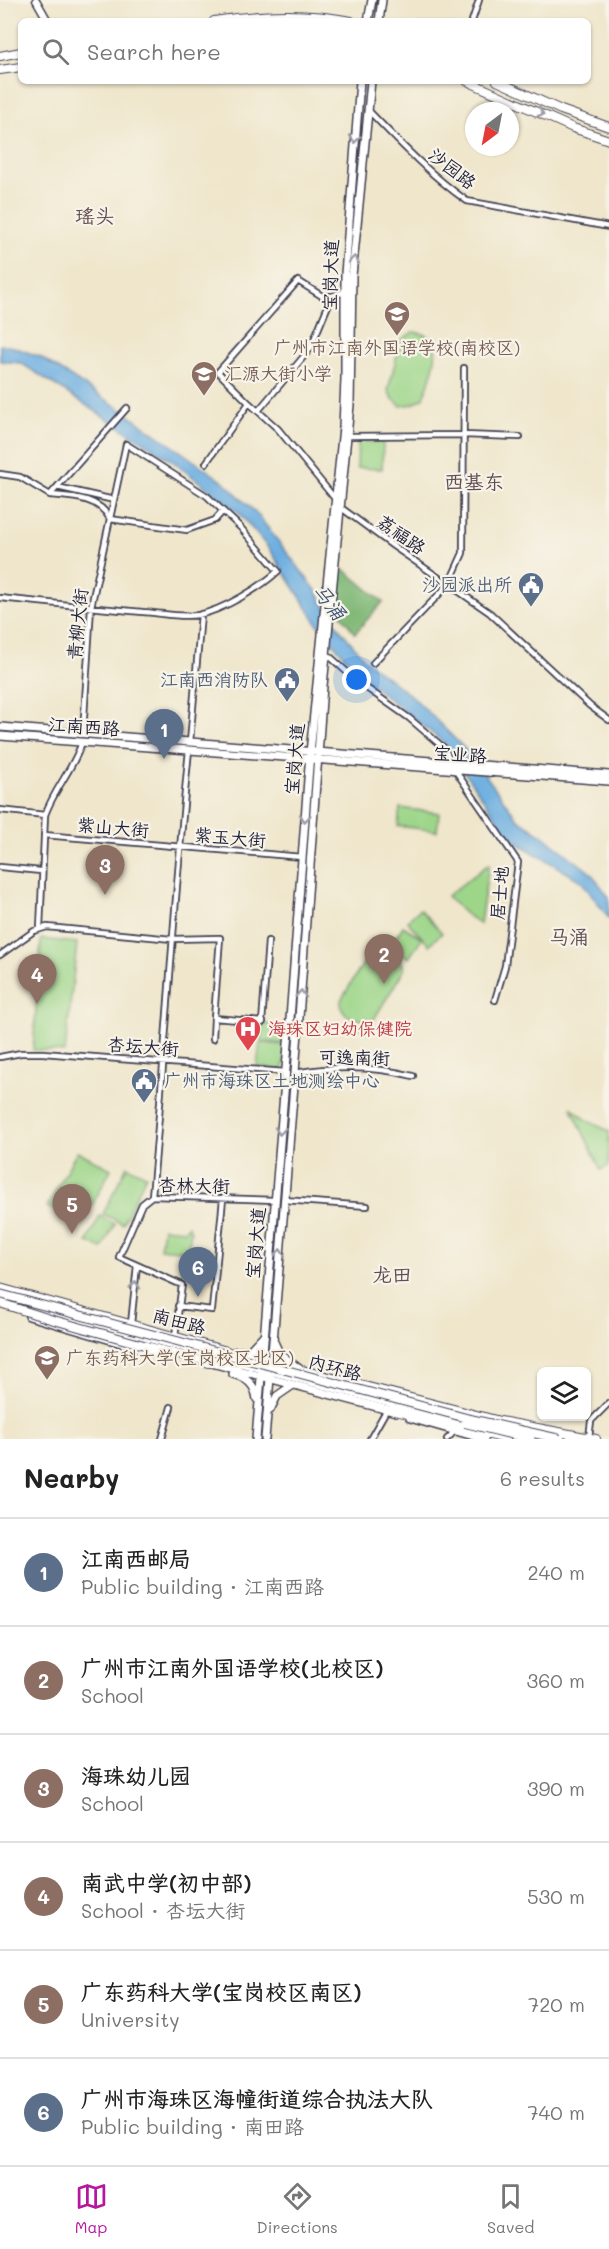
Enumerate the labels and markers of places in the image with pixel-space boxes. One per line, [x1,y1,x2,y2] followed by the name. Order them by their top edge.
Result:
[382,299,412,337] school or university icon: 广州市江南外国语学校(南校区)
[274,335,520,359] place label: 广州市江南外国语学校(南校区)
[189,359,219,397] school or university icon: 汇源大街小学
[224,361,332,385] place label: 汇源大街小学
[516,570,546,608] public building icon: 沙园派出所
[422,572,512,596] place label: 沙园派出所
[272,665,302,703] public building icon: 江南西消防队
[160,667,268,691] place label: 江南西消防队
[144,710,184,759] pin: 1
[86,846,124,895] pin: 3
[364,934,404,984] pin: 2
[18,954,57,1004] pin: 4
[233,1014,263,1052] hospital icon: 海珠区妇幼保健院
[268,1016,412,1040] place label: 海珠区妇幼保健院
[129,1066,159,1104] public building icon: 广州市海珠区土地测绘中心
[164,1068,380,1092] place label: 广州市海珠区土地测绘中心
[52,1184,92,1234] pin: 5
[178,1248,218,1297] pin: 6
[32,1343,62,1381] school or university icon: 广东药科大学(宝岗校区北区)
[66,1345,294,1369] place label: 广东药科大学(宝岗校区北区)

